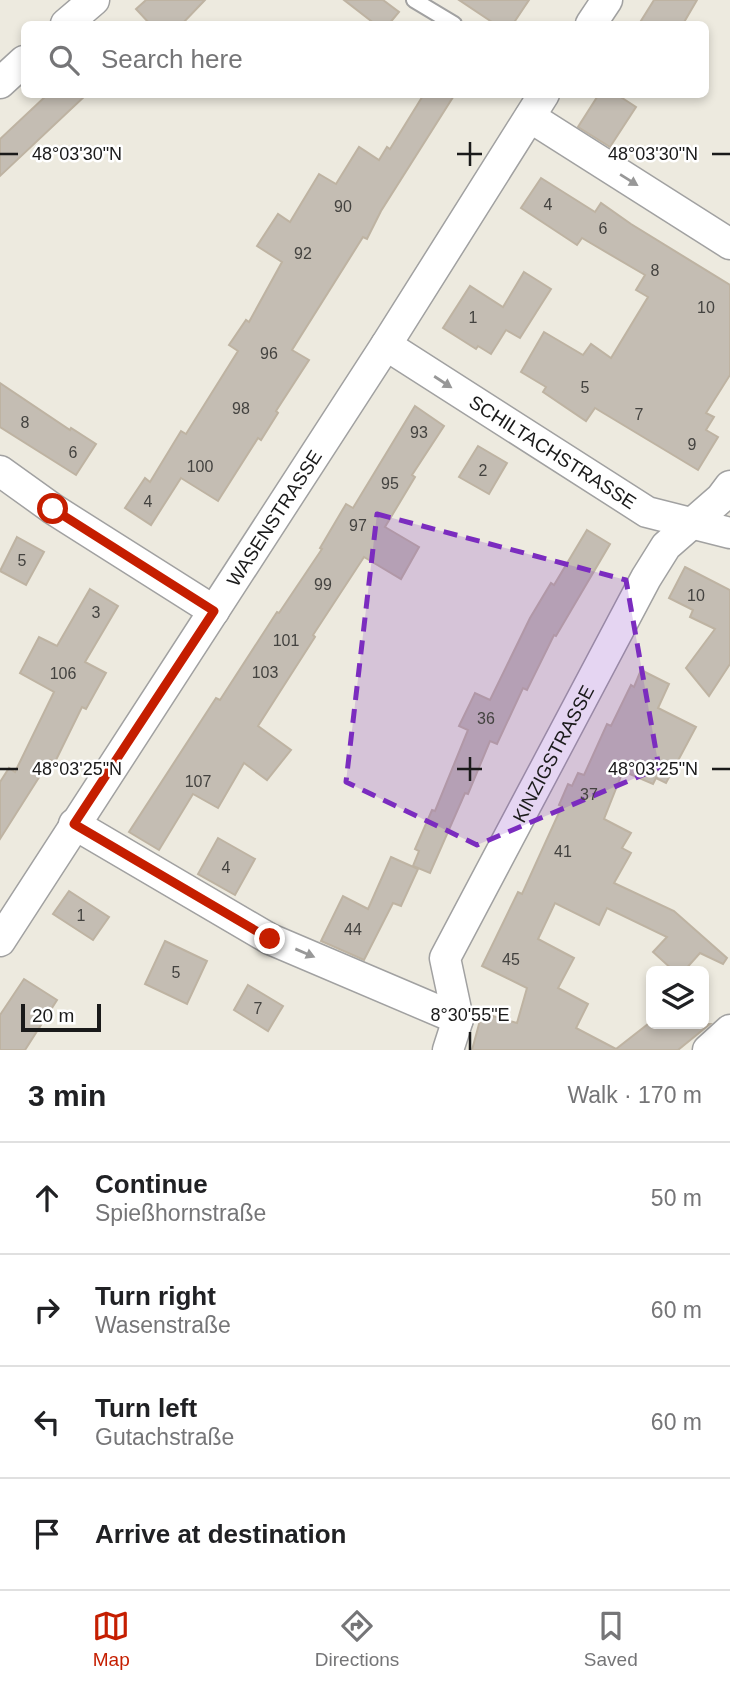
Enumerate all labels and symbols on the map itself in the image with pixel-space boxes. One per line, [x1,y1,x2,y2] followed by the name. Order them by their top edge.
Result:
[32,144,122,164] text: 48°03'30"N
[608,144,698,164] text: 48°03'30"N
[619,173,639,186] one-way arrow
[544,196,553,213] house number: 4
[334,198,352,215] house number: 90
[599,220,608,237] house number: 6
[294,245,312,262] house number: 92
[651,262,660,279] house number: 8
[697,299,715,316] house number: 10
[469,309,478,326] house number: 1
[260,345,278,362] house number: 96
[434,375,453,388] one-way arrow
[581,379,590,396] house number: 5
[466,391,640,513] street label: SCHILTACHSTRASSE
[232,400,250,417] house number: 98
[635,406,644,423] house number: 7
[21,414,30,431] house number: 8
[410,424,428,441] house number: 93
[688,436,697,453] house number: 9
[69,444,78,461] house number: 6
[222,446,326,590] street label: WASENSTRASSE
[187,458,213,475] house number: 100
[479,462,488,479] house number: 2
[381,475,399,492] house number: 95
[37,493,68,524] route start
[144,493,153,510] house number: 4
[349,517,367,534] house number: 97
[18,552,27,569] house number: 5
[314,576,332,593] house number: 99
[687,587,705,604] house number: 10
[92,604,101,621] house number: 3
[273,632,299,649] house number: 101
[252,664,278,681] house number: 103
[50,665,76,682] house number: 106
[508,682,598,826] street label: KINZIGSTRASSE
[477,710,495,727] house number: 36
[32,759,122,779] text: 48°03'25"N
[608,759,698,779] text: 48°03'25"N
[185,773,211,790] house number: 107
[580,786,598,803] house number: 37
[554,843,572,860] house number: 41
[222,859,231,876] house number: 4
[77,907,86,924] house number: 1
[344,921,362,938] house number: 44
[254,923,285,954] route end
[294,948,315,959] one-way arrow
[502,951,520,968] house number: 45
[172,964,181,981] house number: 5
[254,1000,263,1017] house number: 7
[21,1001,102,1033] scale bar
[430,1005,510,1025] text: 8°30'55"E

